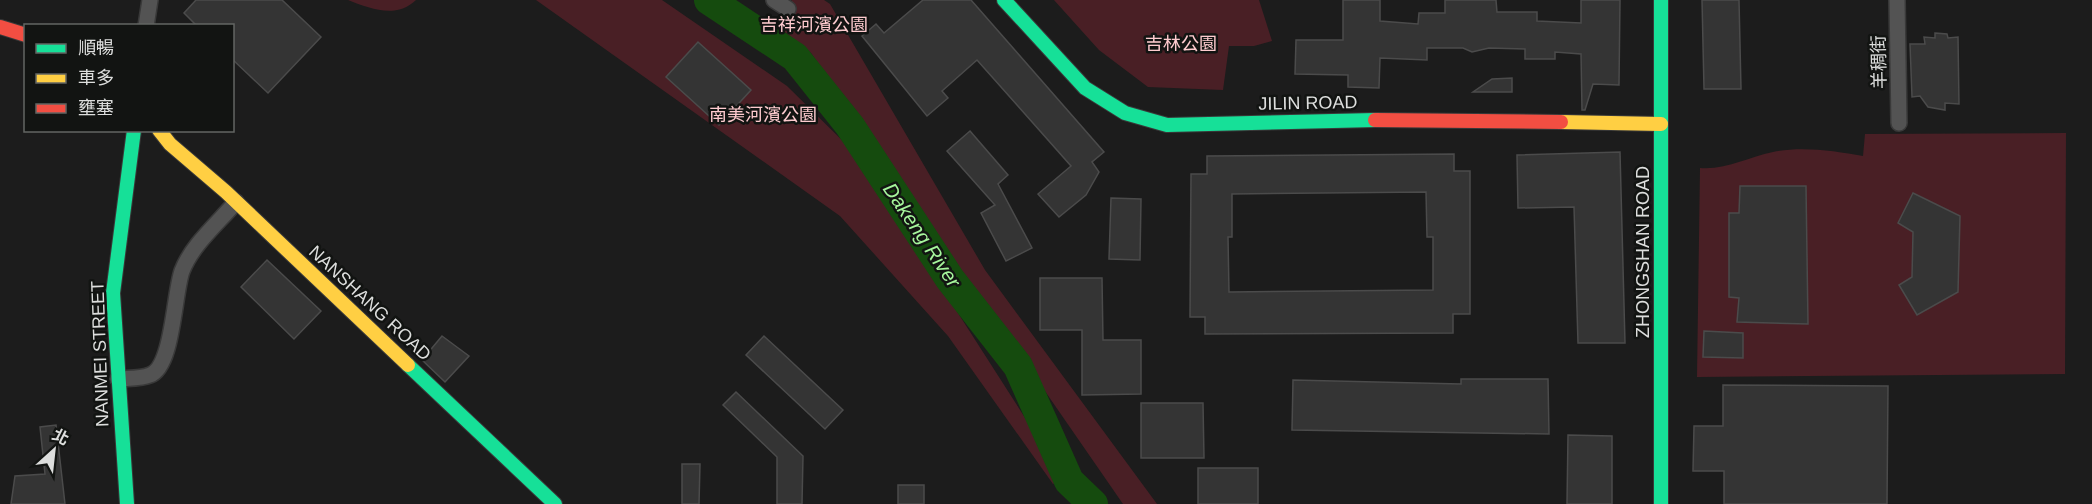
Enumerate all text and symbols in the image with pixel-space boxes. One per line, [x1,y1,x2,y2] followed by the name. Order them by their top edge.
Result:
[760,15,868,35] park label: 吉祥河濱公園
[24,24,234,132] legend
[1145,34,1217,54] park label: 吉林公園
[1869,35,1889,89] street label: 羊稠街
[78,38,114,58] text: 順暢
[78,68,114,88] text: 車多
[1258,92,1358,114] street label: JILIN ROAD
[78,98,114,118] text: 壅塞
[709,105,817,125] park label: 南美河濱公園
[1633,166,1653,338] street label: ZHONGSHAN ROAD
[879,179,966,292] water label: Dakeng River
[305,241,435,365] street label: NANSHANG ROAD
[87,281,113,427] street label: NANMEI STREET
[24,420,84,480] north arrow
[50,426,72,448] text: 北

